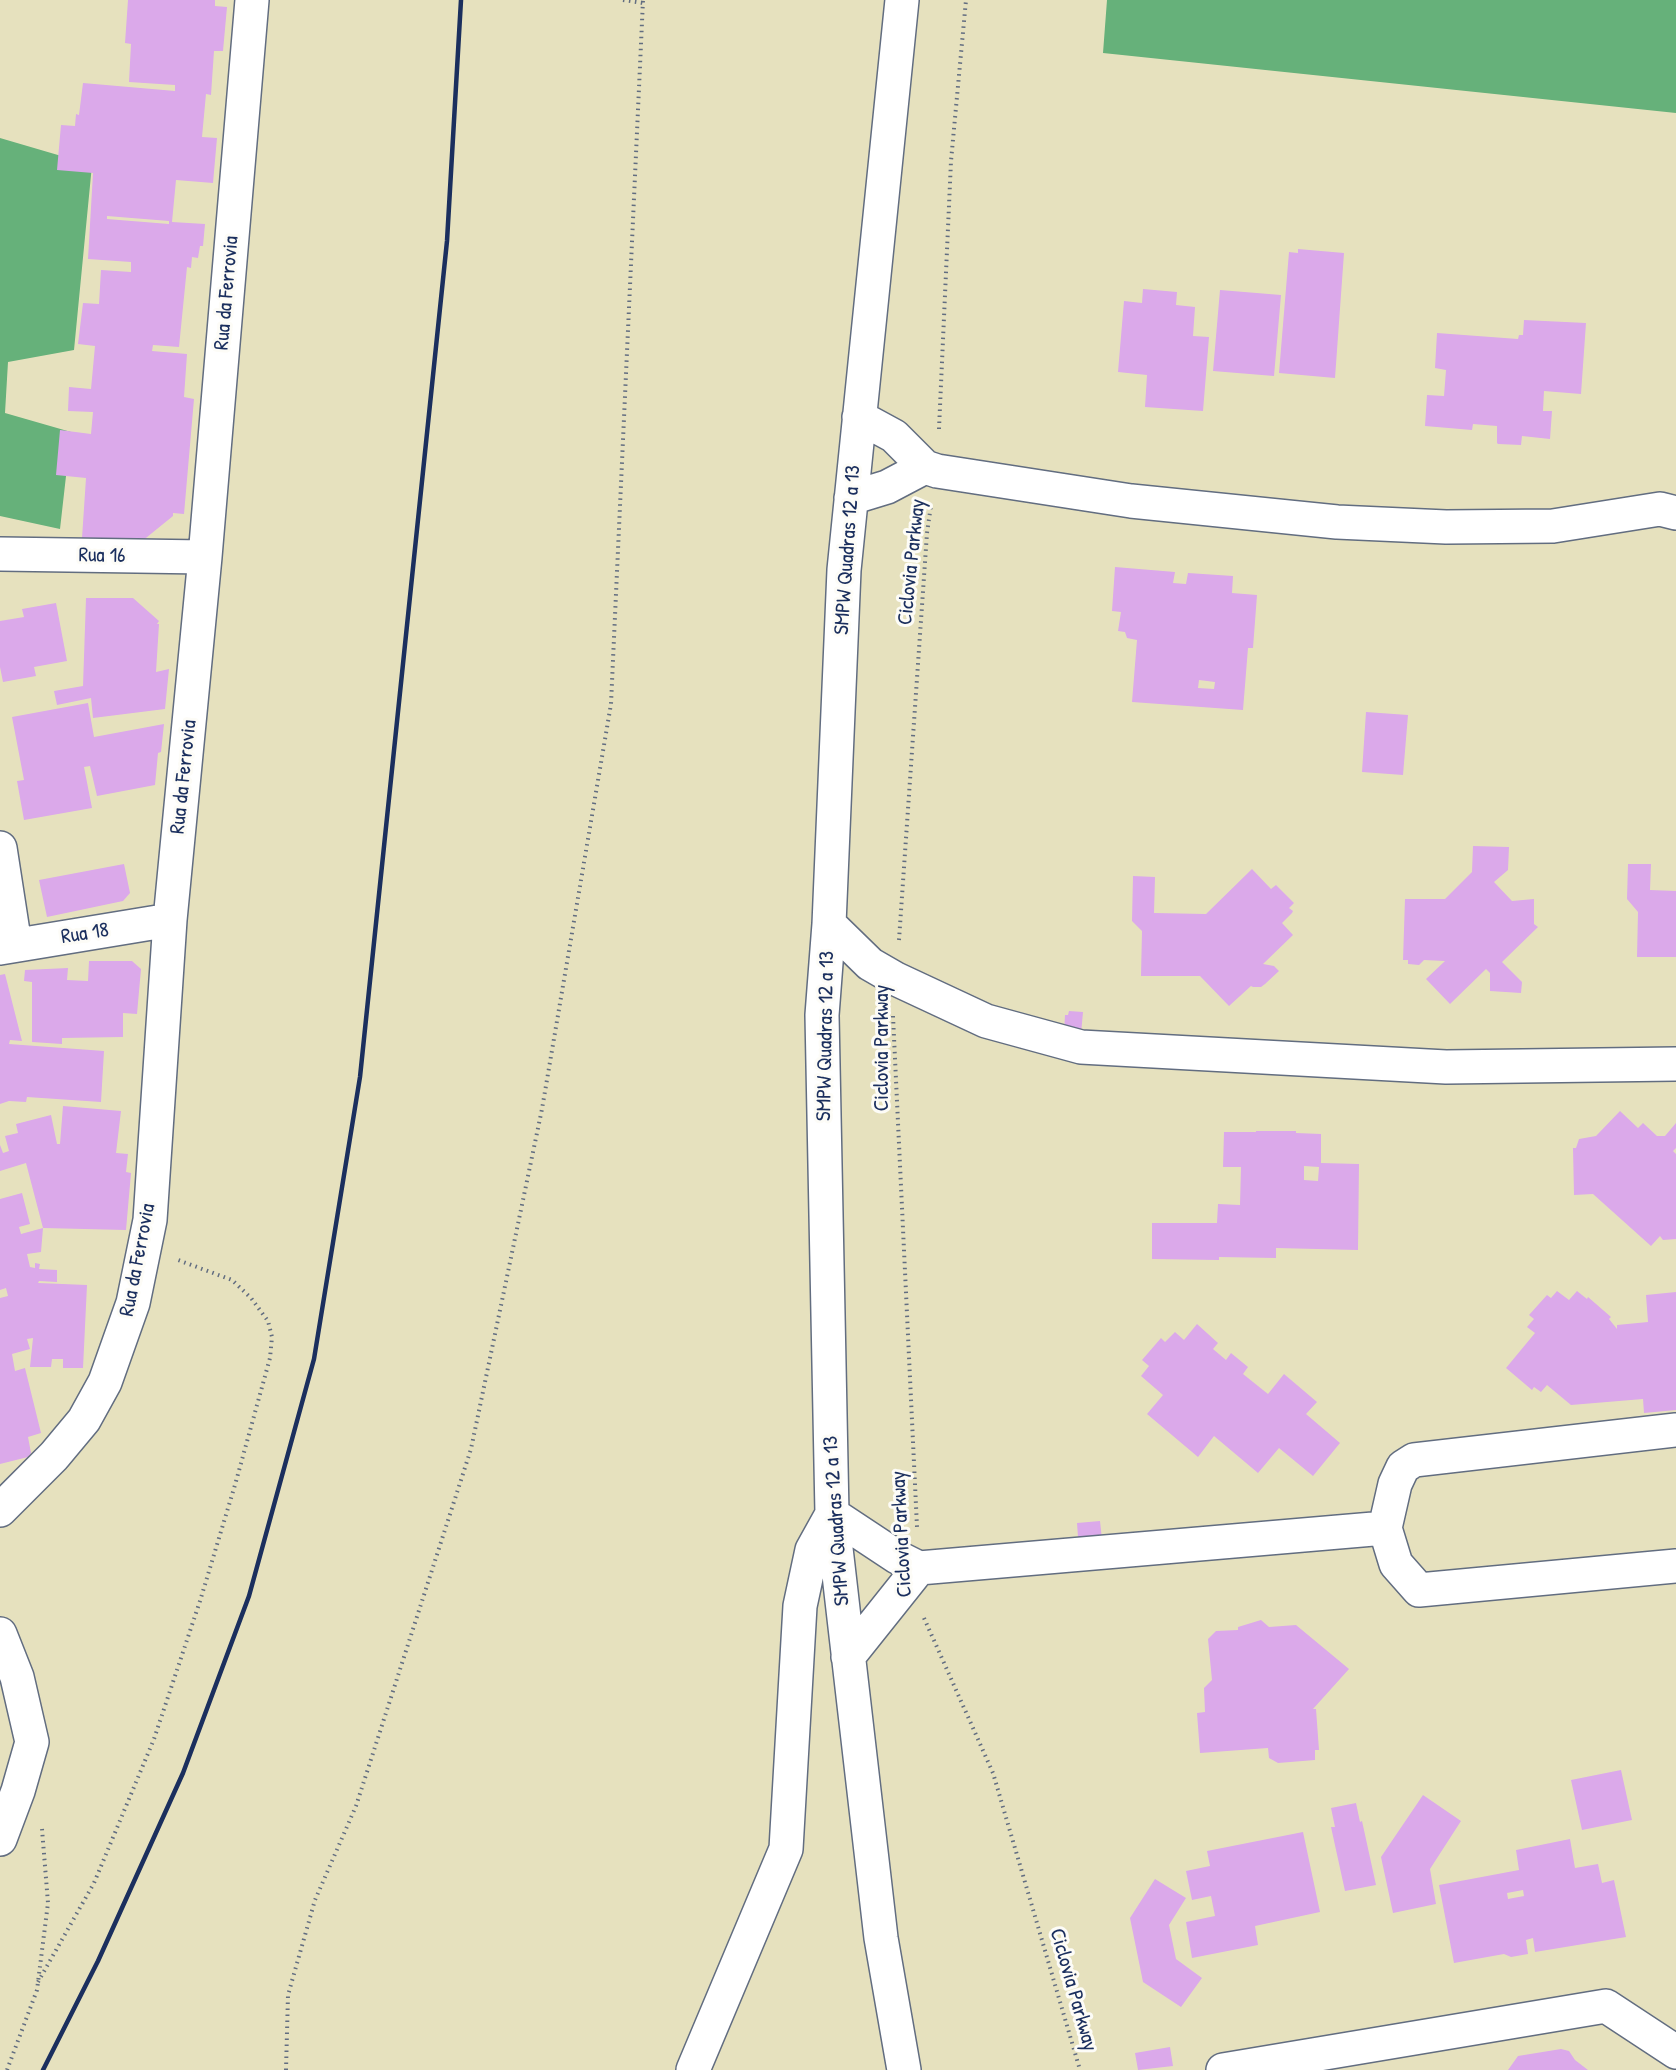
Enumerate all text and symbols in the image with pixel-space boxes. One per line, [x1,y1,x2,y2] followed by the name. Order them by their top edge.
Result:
[209,235,245,351] street label: Rua da Ferrovia
[829,464,867,636] street label: SMPW Quadras 12 a 13
[893,498,931,626] street label: Ciclovia Parkway
[78,543,126,569] street label: Rua 16
[165,719,203,835] street label: Rua da Ferrovia
[59,918,111,950] street label: Rua 18
[812,951,840,1121] street label: SMPW Quadras 12 a 13
[869,985,895,1111] street label: Ciclovia Parkway
[115,1201,161,1319] street label: Rua da Ferrovia
[818,1435,856,1607] street label: SMPW Quadras 12 a 13
[886,1470,918,1598] street label: Ciclovia Parkway
[1043,1926,1103,2054] street label: Ciclovia Parkway

